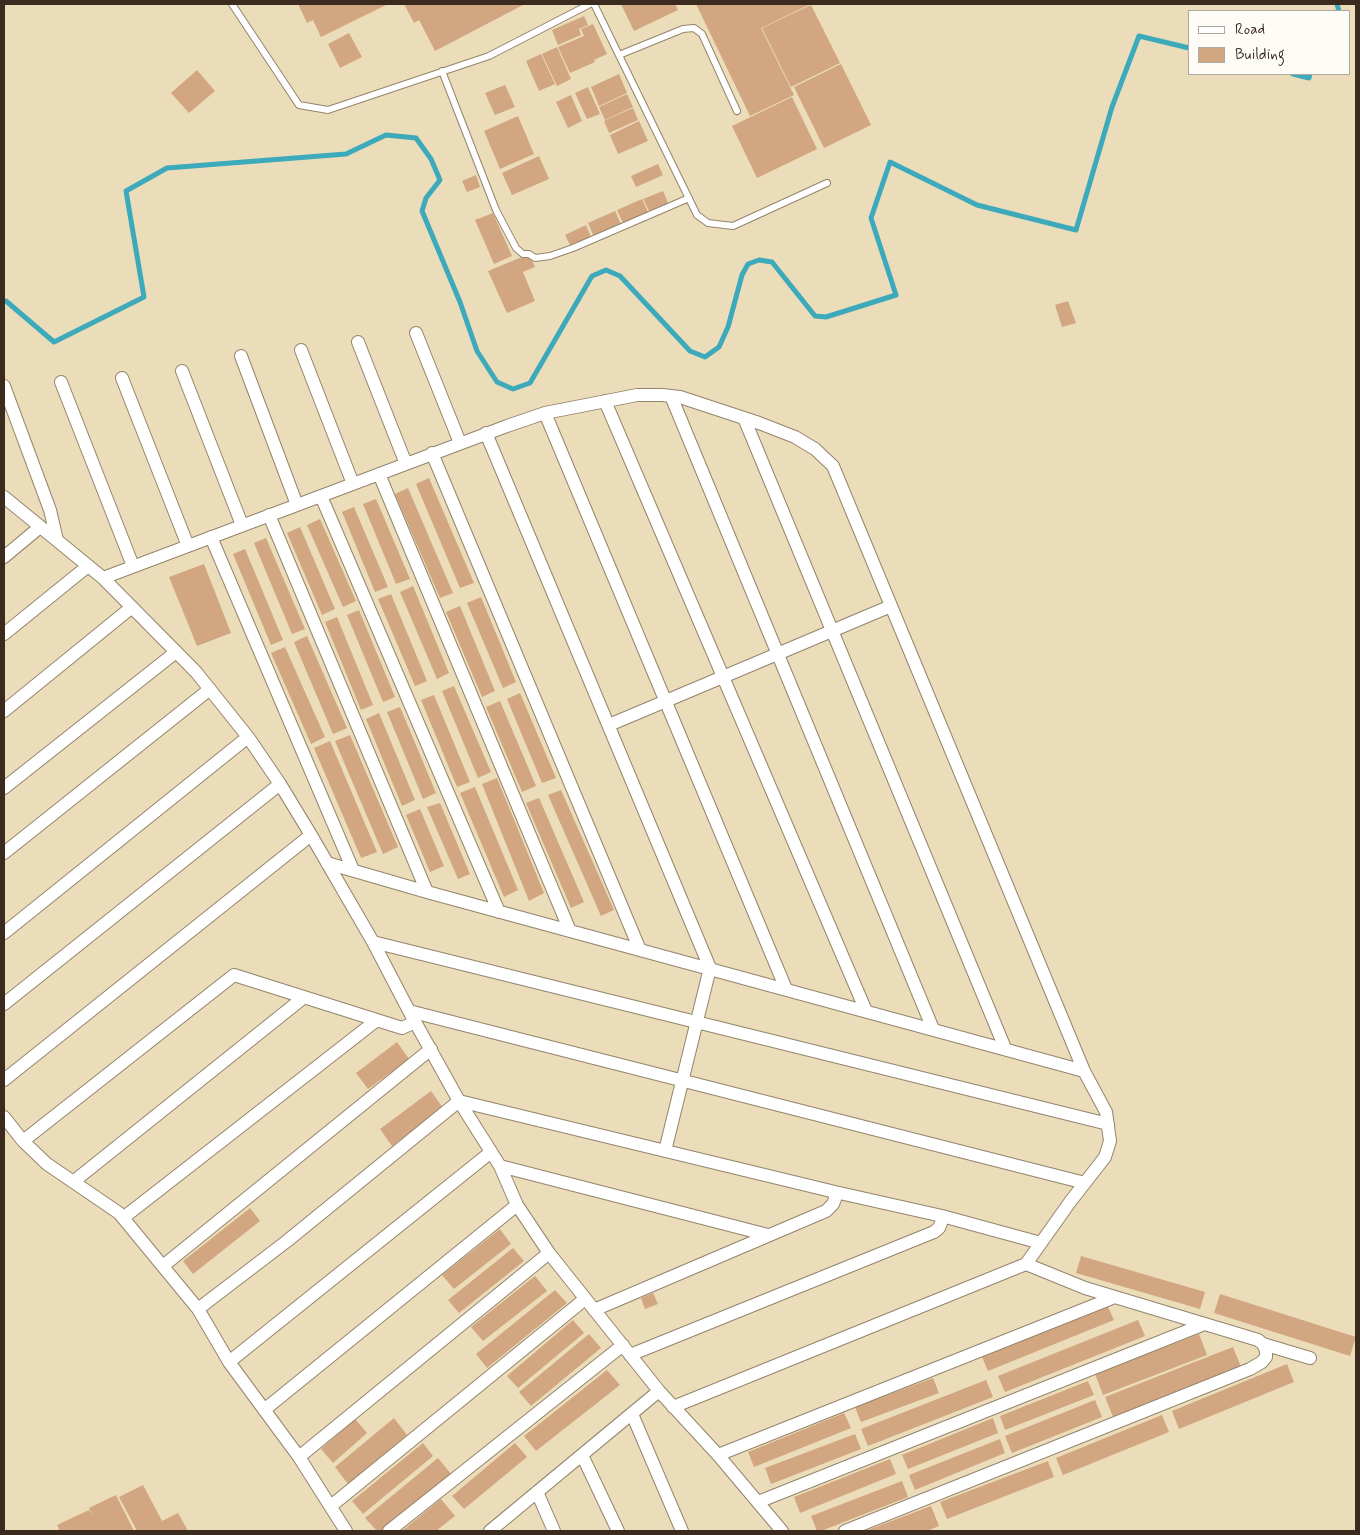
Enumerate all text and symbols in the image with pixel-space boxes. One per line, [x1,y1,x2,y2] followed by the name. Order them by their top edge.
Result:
[1188,10,1350,75] legend
[1235,20,1265,40] text: Road
[1235,45,1285,65] text: Building

